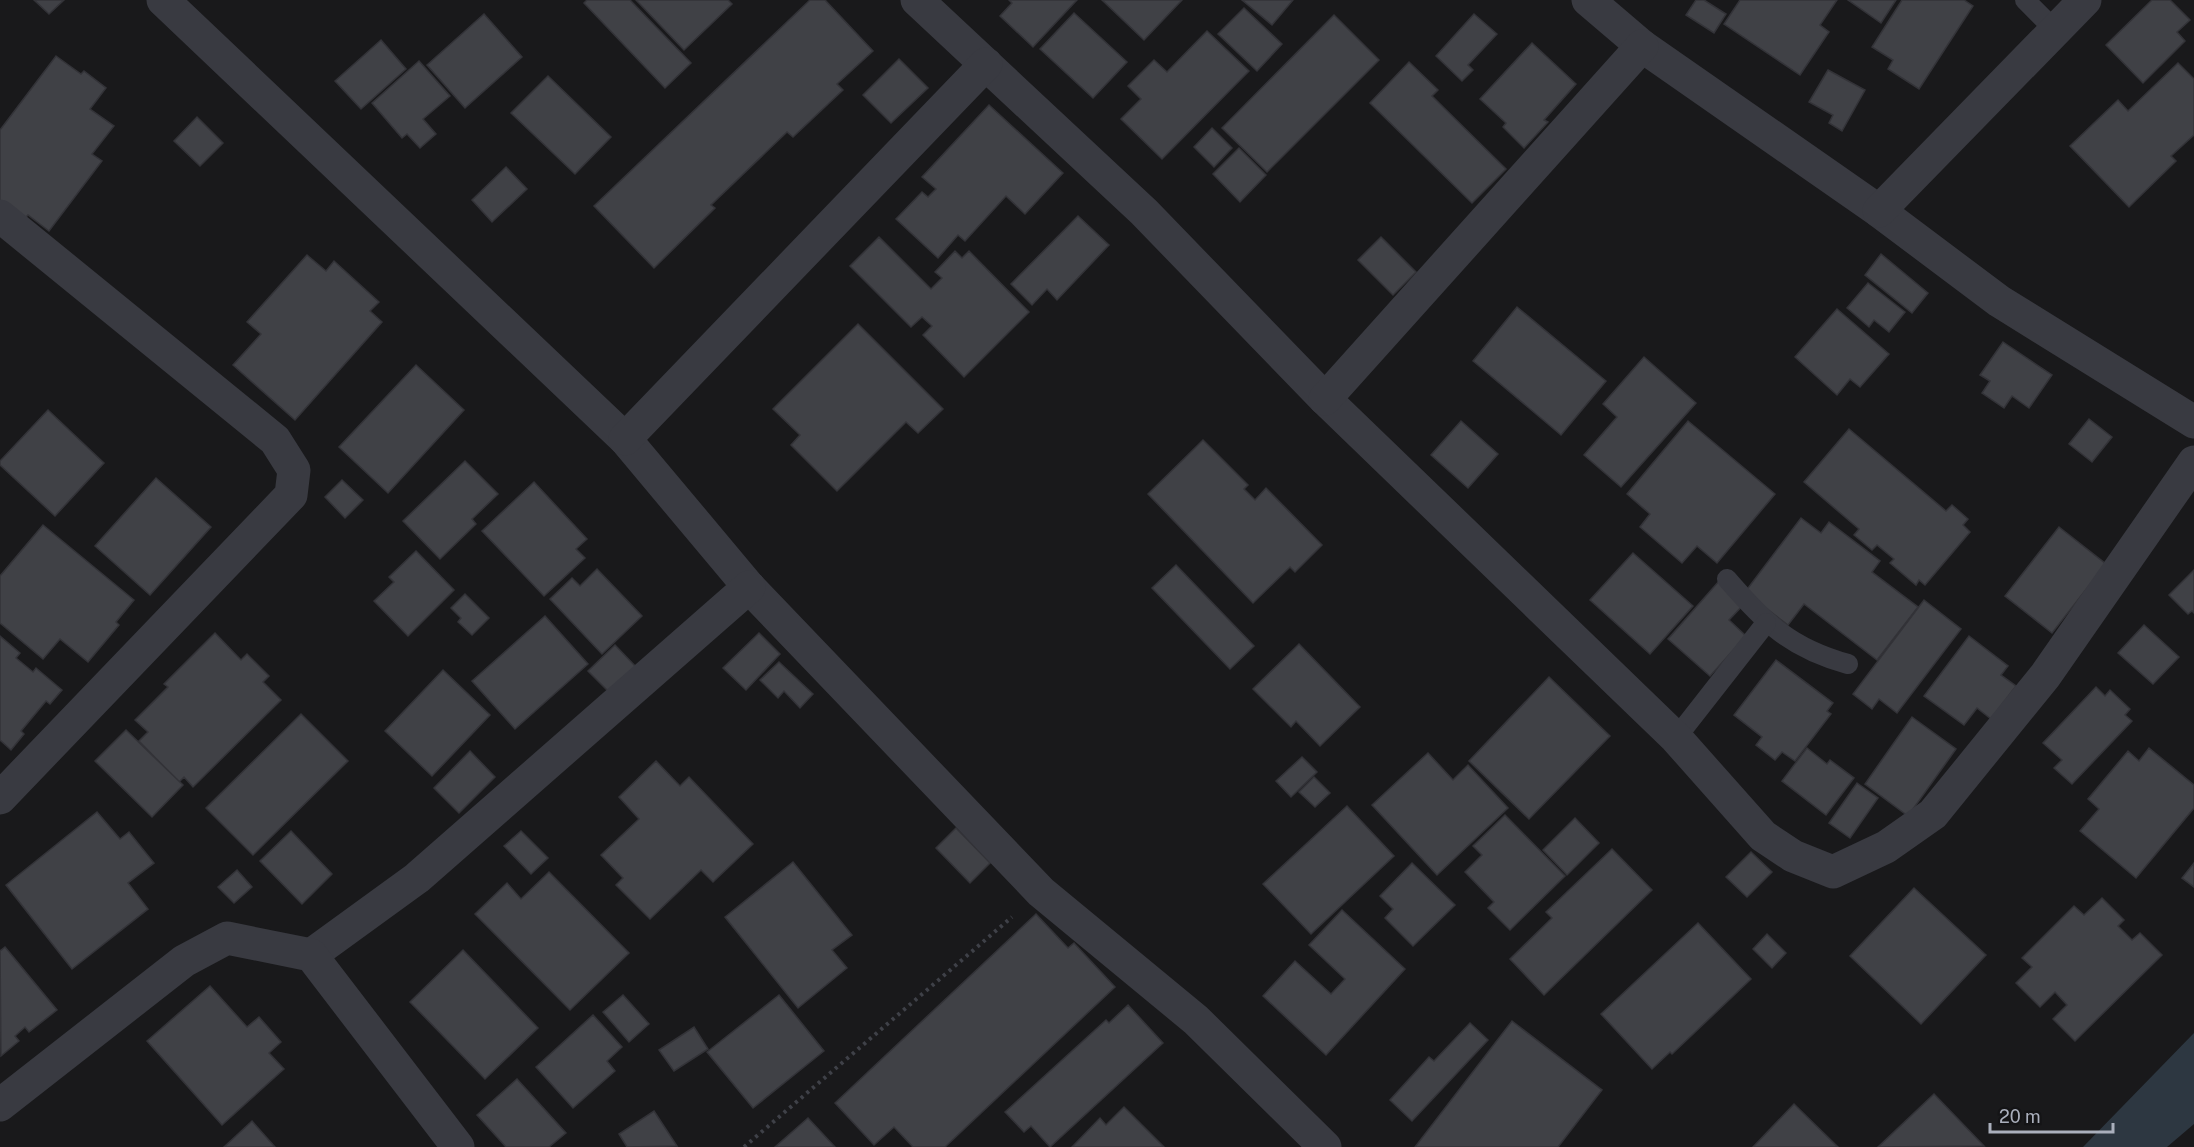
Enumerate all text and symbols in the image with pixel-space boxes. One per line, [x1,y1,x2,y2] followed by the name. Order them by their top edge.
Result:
[1990,1096,2113,1134] scale bar
[1999,1106,2041,1127] text: 20 m

